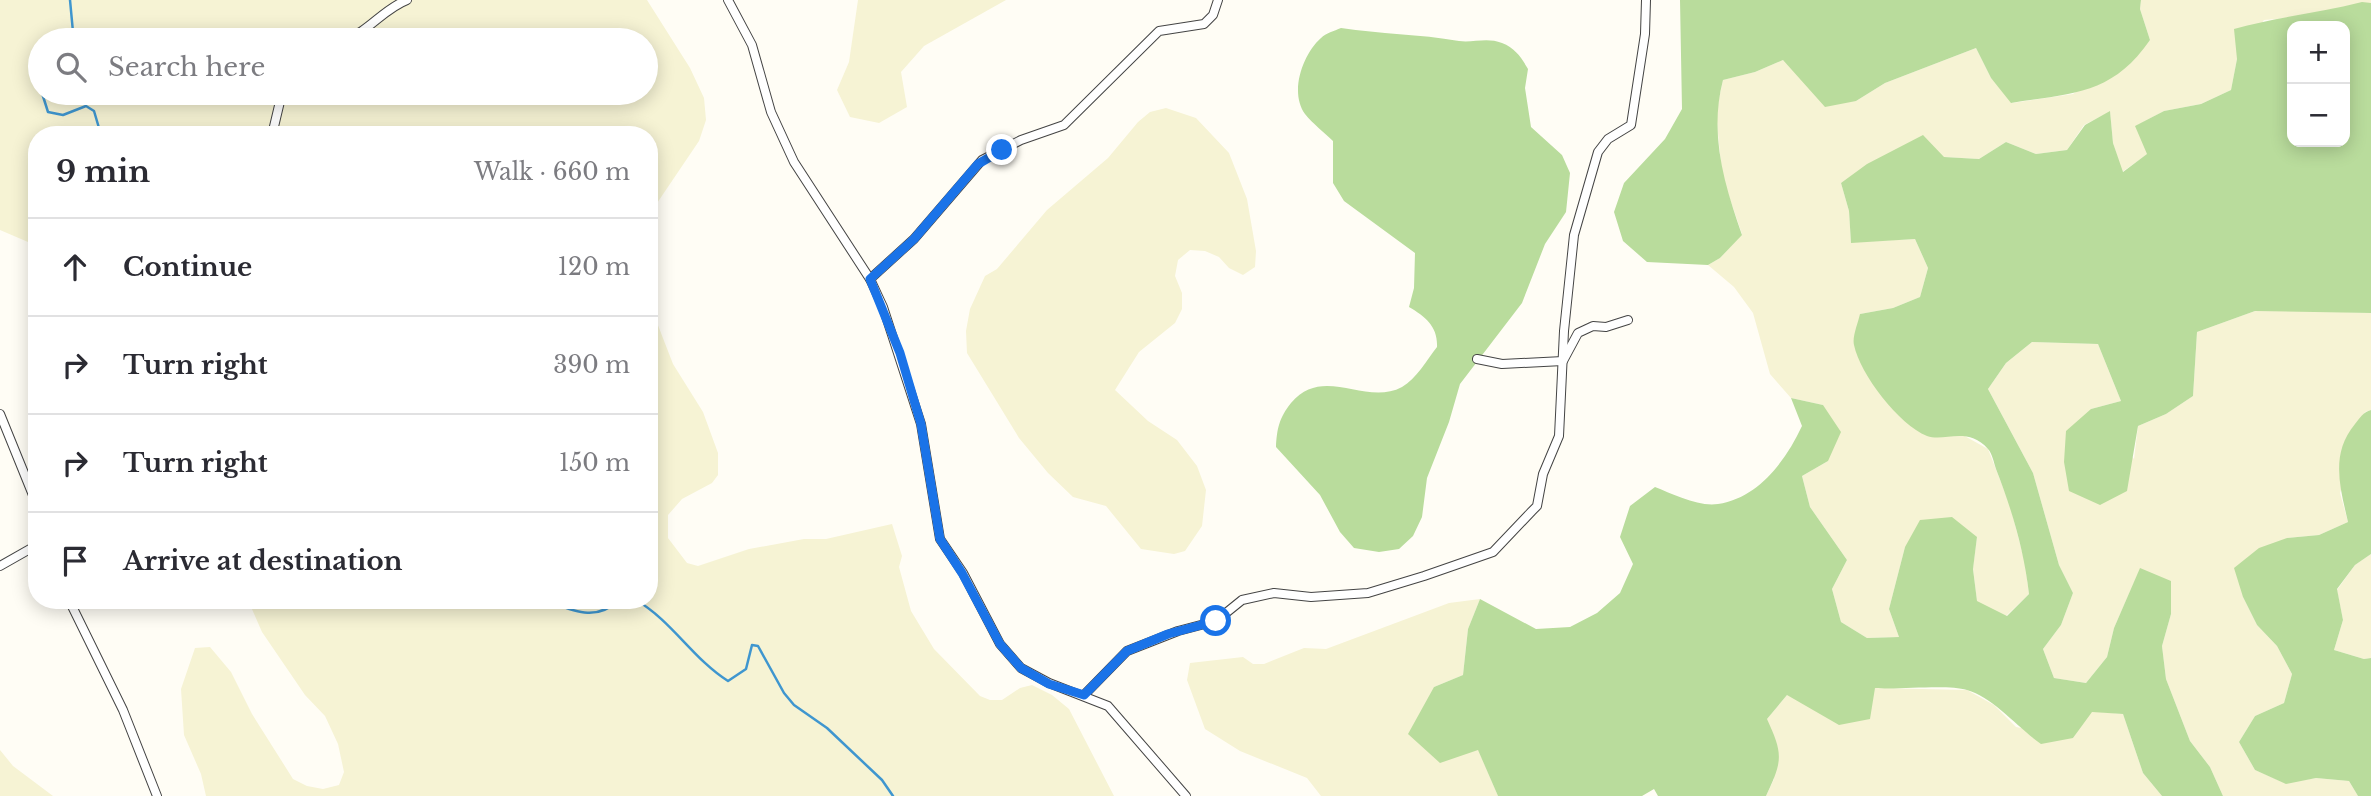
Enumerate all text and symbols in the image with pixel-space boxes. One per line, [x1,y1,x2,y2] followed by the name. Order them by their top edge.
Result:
[2287,21,2350,147] map controls
[2287,21,2350,84] button: +
[28,28,658,105] search box
[52,48,90,86] icon: search
[108,51,265,83] text: Search here
[2287,84,2350,147] button: −
[986,134,1017,165] route end
[56,153,150,190] text: 9 min
[474,158,630,186] text: Walk · 660 m
[56,248,94,286] icon: ahead
[123,251,252,283] text: Continue
[558,253,630,281] text: 120 m
[56,346,94,384] icon: right
[123,349,268,381] text: Turn right
[553,351,630,379] text: 390 m
[56,444,94,482] icon: right
[123,447,268,479] text: Turn right
[559,449,630,477] text: 150 m
[56,542,94,580] icon: arrive
[123,545,403,577] text: Arrive at destination
[1200,605,1231,636] route start

